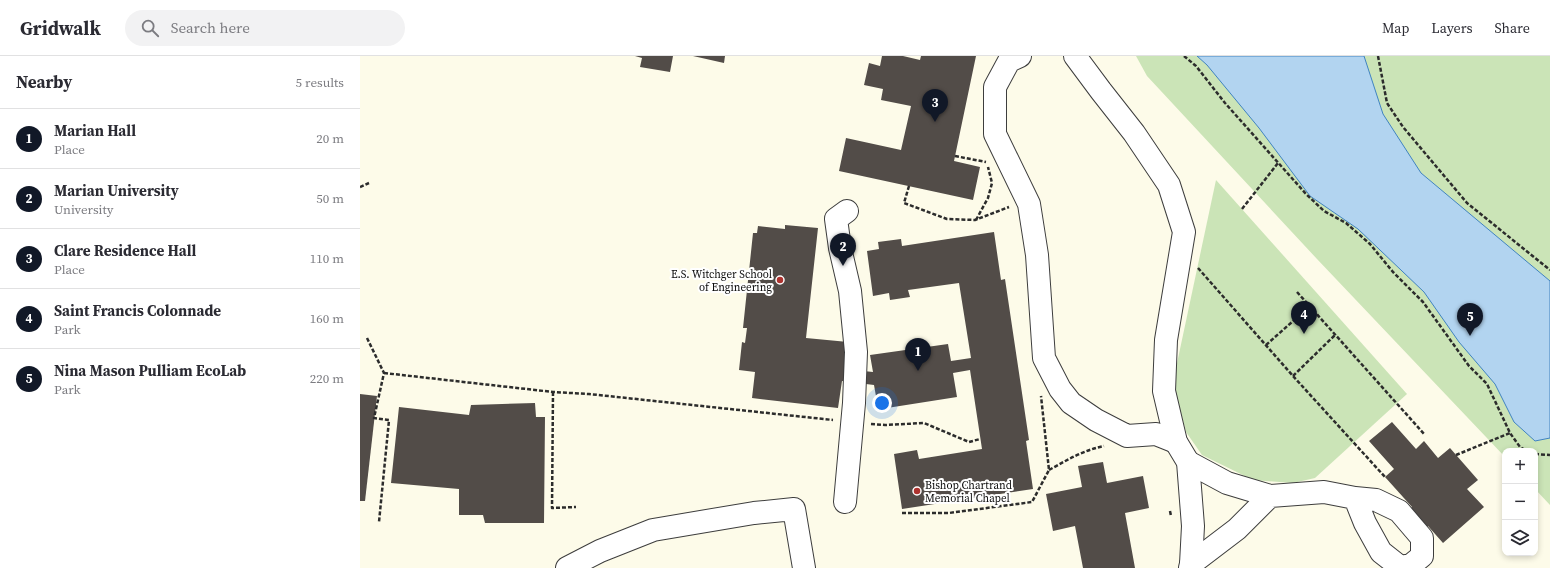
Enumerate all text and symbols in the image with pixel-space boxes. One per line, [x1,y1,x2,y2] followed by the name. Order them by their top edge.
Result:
[125,10,405,46] search box
[20,15,101,41] text: Gridwalk
[139,17,161,39] icon: search
[171,17,250,38] text: Search here
[1382,18,1409,38] text: Map
[1431,18,1473,38] text: Layers
[1495,18,1530,38] text: Share
[16,70,72,94] text: Nearby
[296,74,344,91] text: 5 results
[922,89,948,122] pin: 3
[54,120,136,141] text: Marian Hall
[25,130,33,147] text: 1
[316,130,344,147] text: 20 m
[54,141,85,158] text: Place
[54,180,179,201] text: Marian University
[25,190,33,207] text: 2
[316,190,344,207] text: 50 m
[54,201,113,218] text: University
[830,233,856,266] pin: 2
[54,240,196,261] text: Clare Residence Hall
[25,250,33,267] text: 3
[310,250,344,267] text: 110 m
[54,261,85,278] text: Place
[671,267,772,295] place label: E.S. Witchger School of Engineering
[775,275,785,285] marker: E.S. Witchger School of Engineering
[54,300,221,321] text: Saint Francis Colonnade
[1291,301,1317,334] pin: 4
[1457,303,1483,336] pin: 5
[25,310,33,327] text: 4
[310,310,344,327] text: 160 m
[54,321,81,338] text: Park
[905,338,931,371] pin: 1
[54,360,246,381] text: Nina Mason Pulliam EcoLab
[25,370,33,387] text: 5
[310,370,344,387] text: 220 m
[54,381,81,398] text: Park
[872,393,892,413] your location
[1502,448,1538,556] map controls
[1502,448,1538,484] button: +
[925,478,1013,506] place label: Bishop Chartrand Memorial Chapel
[1502,484,1538,520] button: −
[912,486,922,496] marker: Bishop Chartrand Memorial Chapel
[1502,520,1538,556] button: layers

